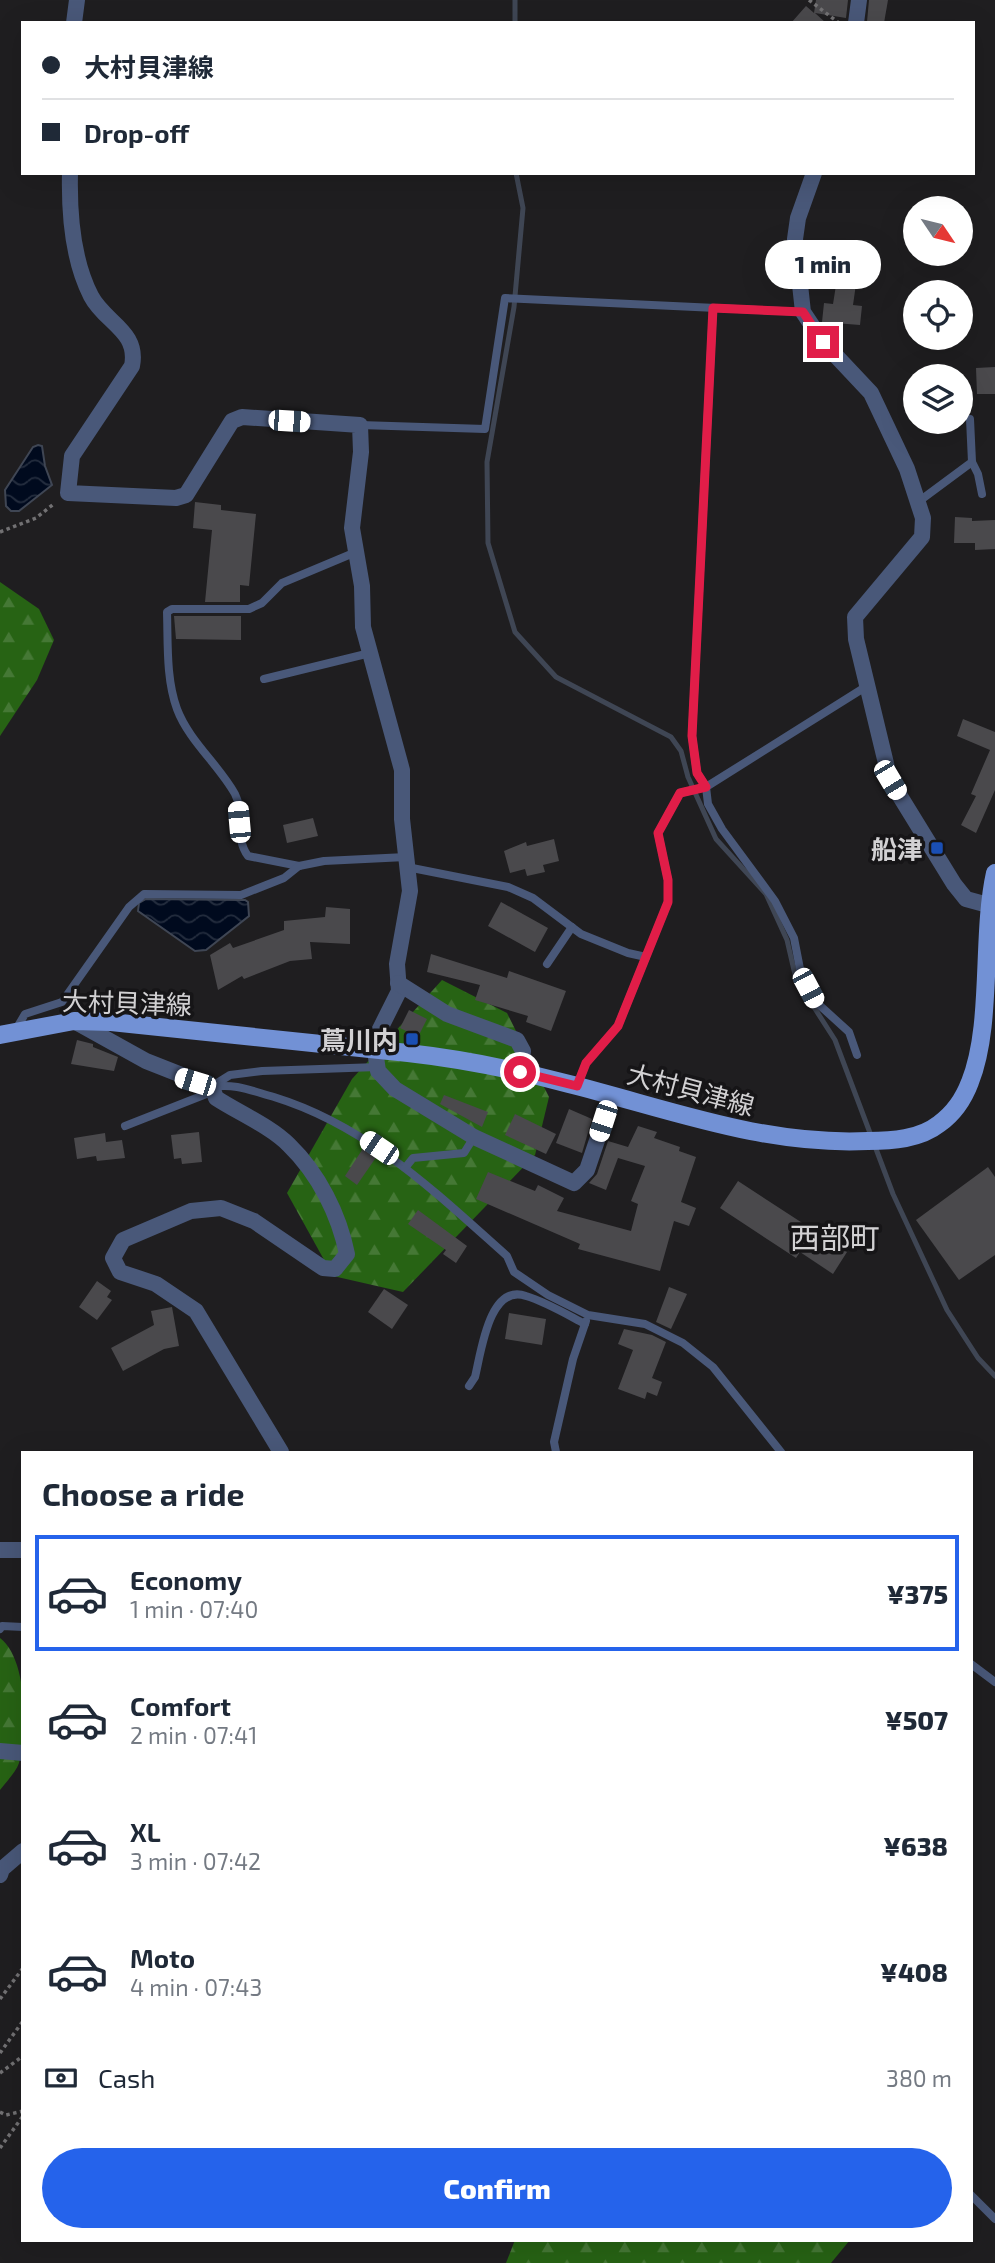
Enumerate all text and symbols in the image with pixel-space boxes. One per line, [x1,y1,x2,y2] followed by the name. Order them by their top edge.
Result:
[84,51,214,82] text: 大村貝津線
[84,117,189,148] text: Drop-off
[903,196,973,266] north arrow
[903,196,973,434] map controls
[765,240,881,290] callout: 1 min
[795,250,851,278] text: 1 min
[903,280,973,350] button: locate
[807,326,839,358] route end
[903,364,973,434] button: layers
[268,409,311,433] car
[871,757,910,803] car
[227,800,252,844] car
[871,833,923,864] place label: 船津
[929,840,945,856] marker: 船津
[789,965,828,1011] car
[61,984,193,1020] street label: 大村貝津線
[320,1024,398,1055] place label: 蔦川内
[404,1031,420,1047] marker: 蔦川内
[504,1056,536,1088] route start
[624,1057,758,1121] street label: 大村貝津線
[172,1066,219,1098] car
[587,1098,620,1144] car
[356,1128,403,1168] car
[790,1219,880,1255] district label: 西部町
[42,1474,245,1512] text: Choose a ride
[46,1562,109,1625] icon: car
[130,1564,242,1595] text: Economy
[887,1578,948,1609] text: ¥375
[130,1595,258,1623] text: 1 min · 07:40
[46,1688,109,1751] icon: car
[130,1690,231,1721] text: Comfort
[885,1704,948,1735] text: ¥507
[130,1721,257,1749] text: 2 min · 07:41
[46,1814,109,1877] icon: car
[130,1816,161,1847] text: XL
[883,1830,948,1861] text: ¥638
[130,1847,261,1875] text: 3 min · 07:42
[46,1940,109,2003] icon: car
[130,1942,195,1973] text: Moto
[880,1956,948,1987] text: ¥408
[130,1973,262,2001] text: 4 min · 07:43
[42,2059,80,2097] icon: cash
[98,2062,155,2093] text: Cash
[886,2064,952,2092] text: 380 m
[42,2148,952,2228] button: Confirm

